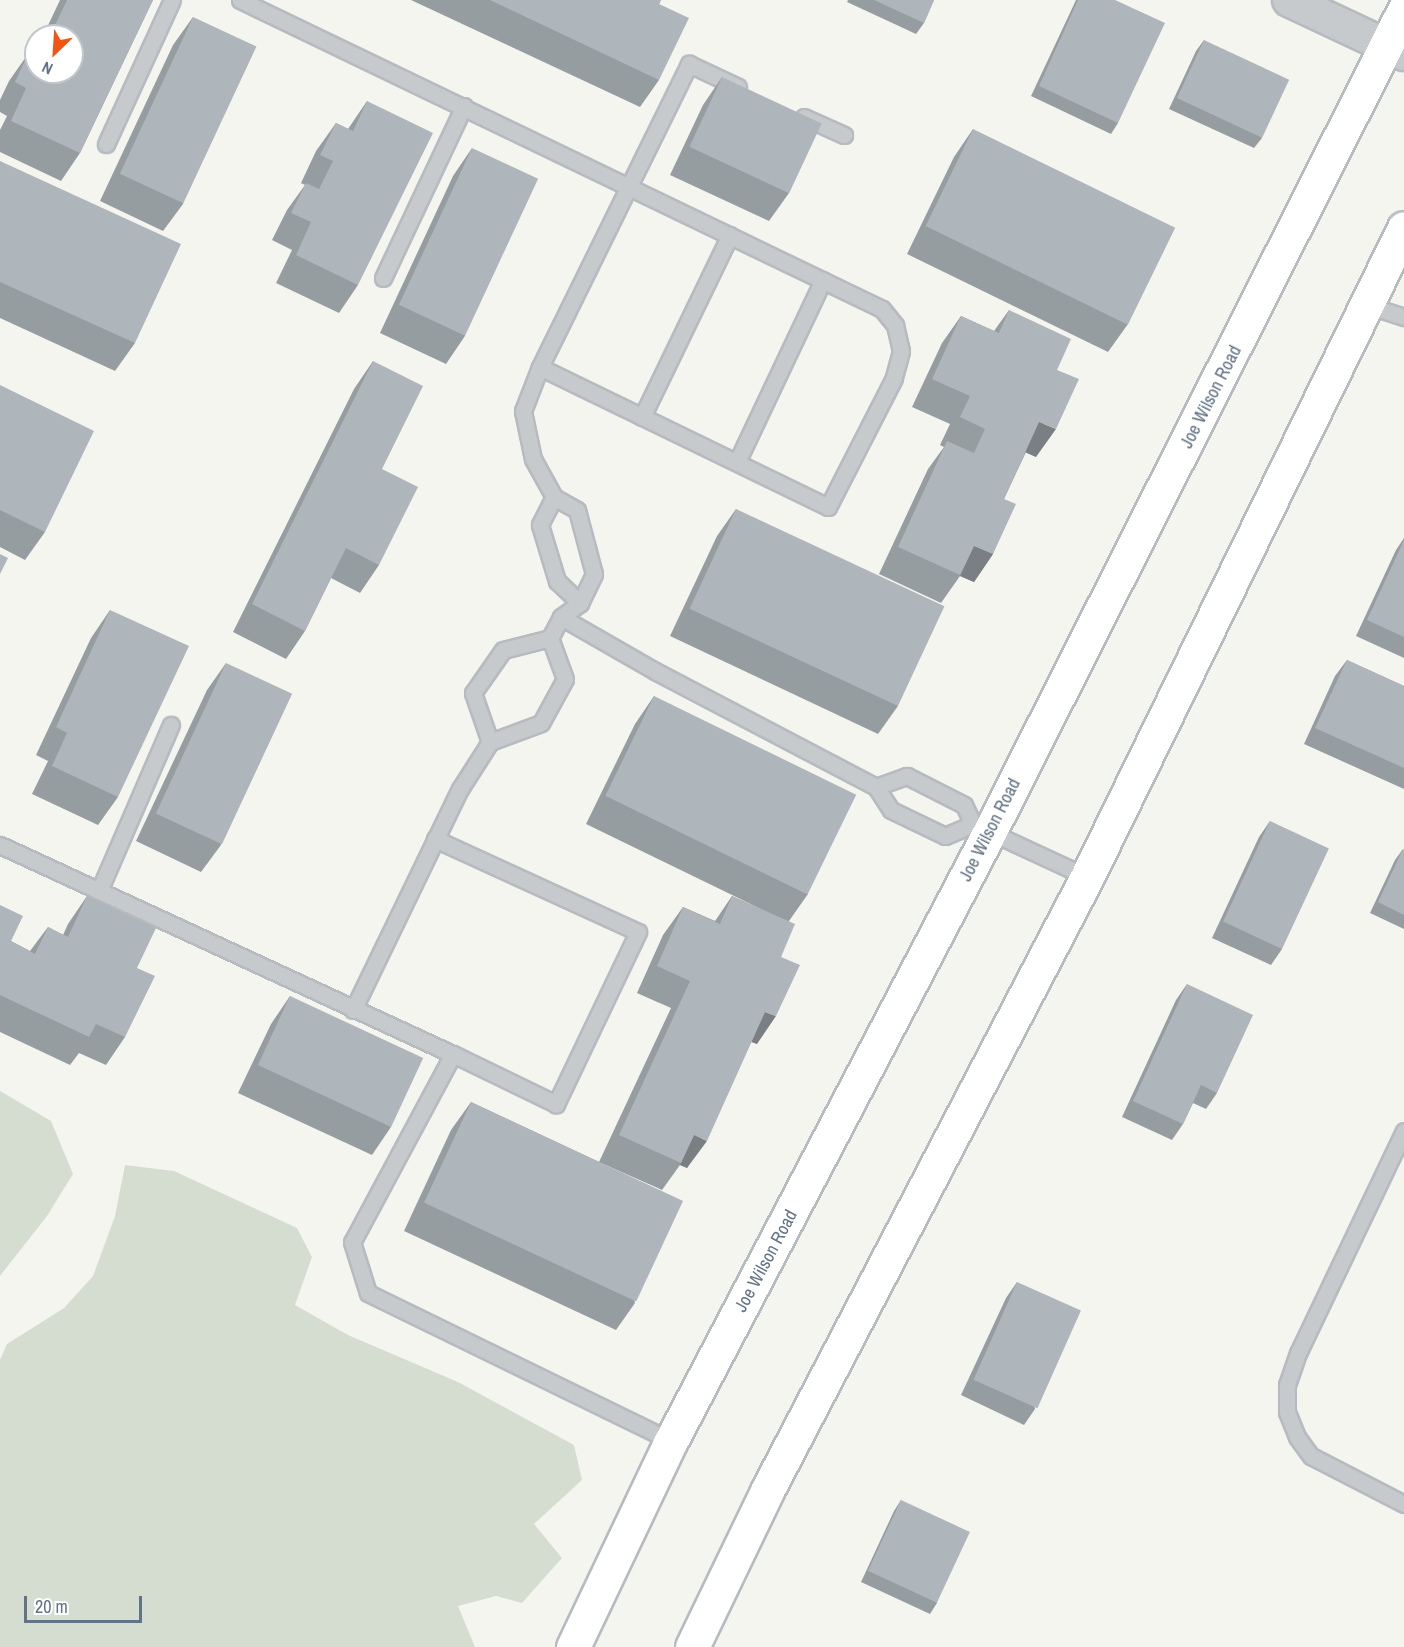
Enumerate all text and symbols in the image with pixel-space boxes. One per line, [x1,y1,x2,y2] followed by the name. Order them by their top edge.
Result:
[24,24,84,84] north arrow
[38,57,56,80] text: N
[1176,342,1246,452] street label: Joe Wilson Road
[955,775,1025,885] street label: Joe Wilson Road
[730,1206,802,1316] street label: Joe Wilson Road
[27,1584,146,1622] scale bar
[35,1594,68,1619] text: 20 m

